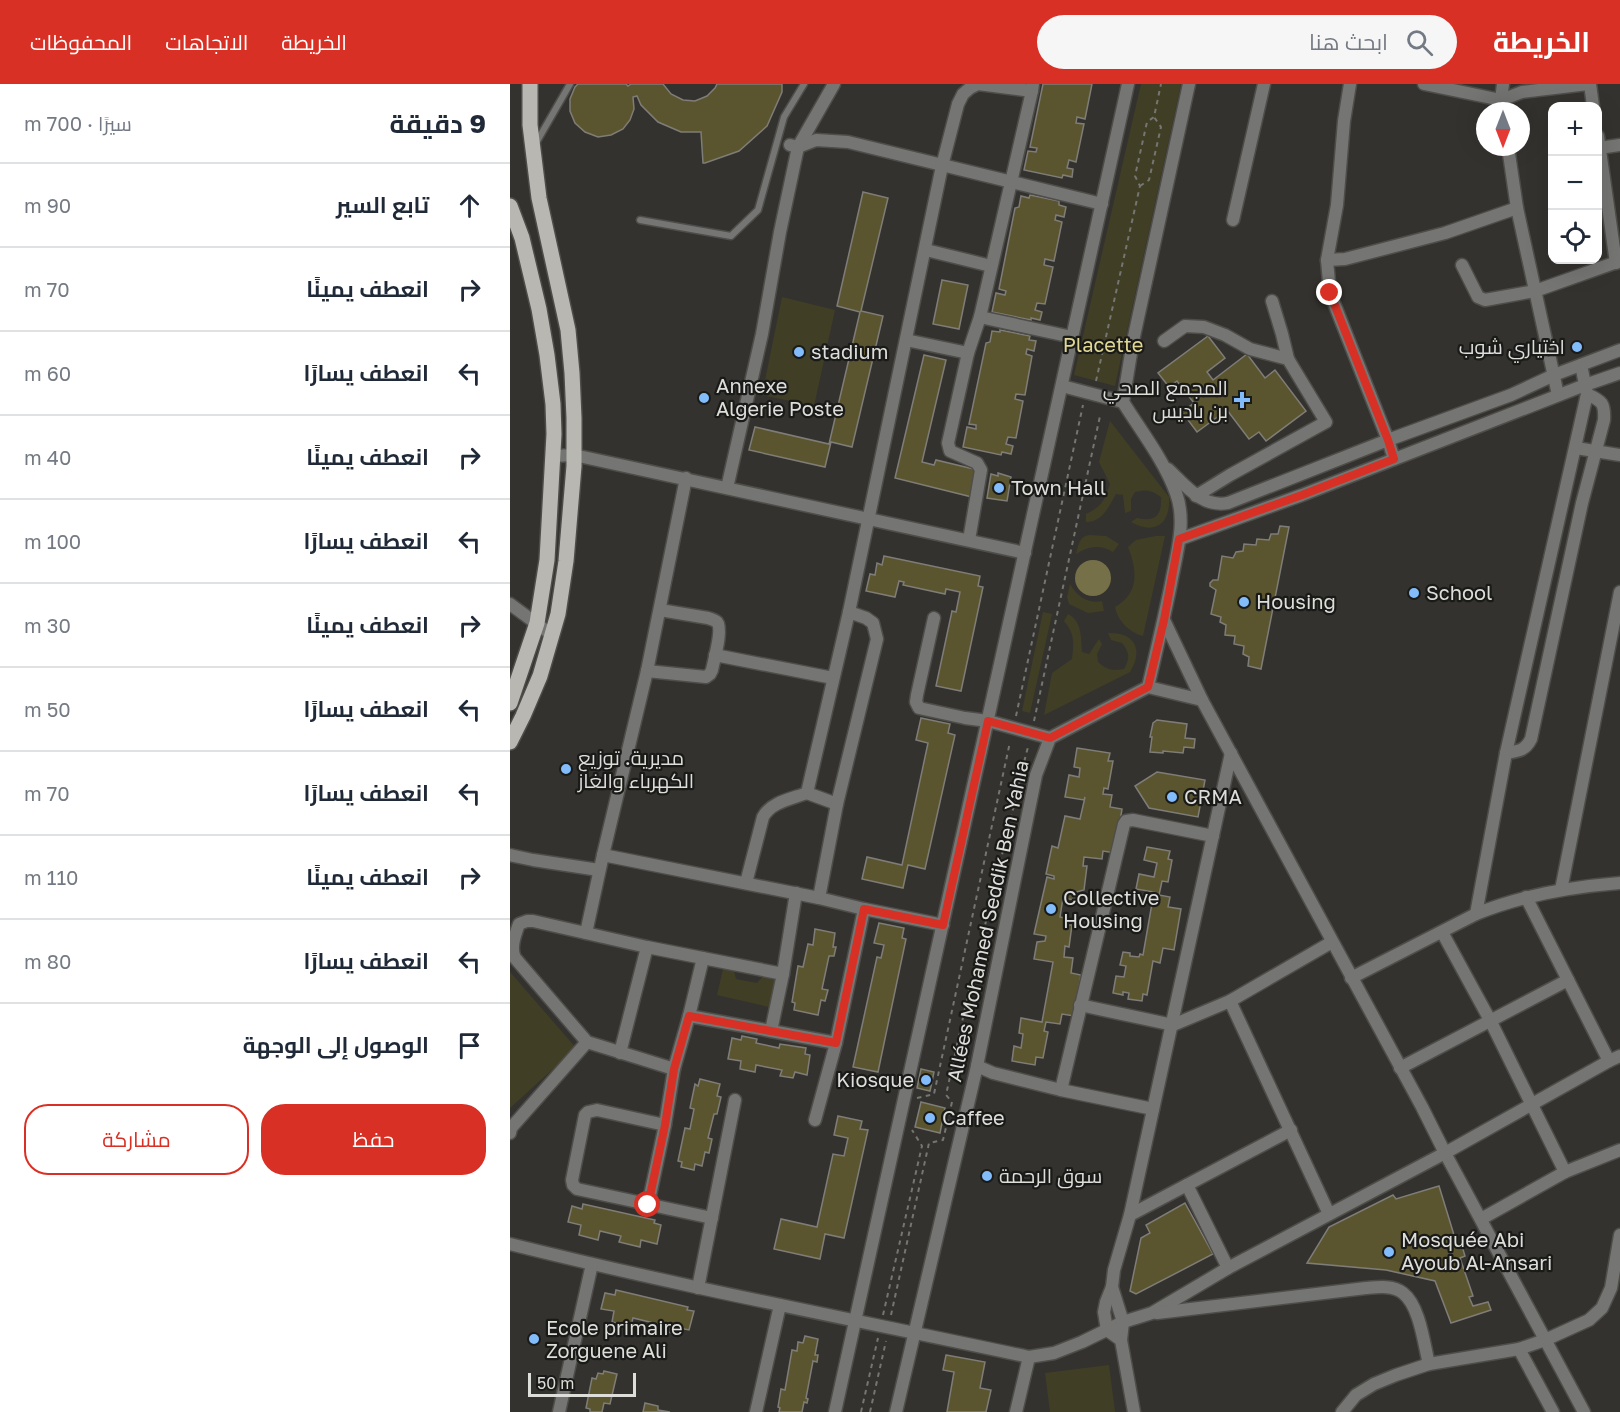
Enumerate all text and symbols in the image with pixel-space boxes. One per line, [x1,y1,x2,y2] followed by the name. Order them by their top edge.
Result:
[1037,15,1457,69] search box
[1493,25,1590,58] text: الخريطة
[1403,26,1436,59] icon: search
[1309,28,1388,55] text: ابحث هنا
[30,29,132,55] text: المحفوظات
[165,29,248,55] text: الاتجاهات
[281,29,347,55] text: الخريطة
[1476,102,1530,156] north arrow
[1548,102,1602,264] map controls
[1548,102,1602,156] button: +
[389,108,486,139] text: 9 دقيقة
[24,111,132,135] text: سيرًا · 700 m
[1548,156,1602,210] button: −
[453,189,486,222] icon: ahead
[336,191,429,218] text: تابع السير
[24,193,71,217] text: 90 m
[1548,210,1602,264] button: locate
[453,273,486,306] icon: right
[306,275,429,302] text: انعطف يمينًا
[24,277,70,301] text: 70 m
[1316,279,1342,305] route end
[1063,332,1143,356] park label: Placette
[1459,334,1565,363] place label: اختياري شوب
[811,339,888,363] place label: stadium
[1570,340,1584,354] marker: اختياري شوب
[792,345,806,359] marker: stadium
[453,357,486,390] icon: left
[304,359,429,386] text: انعطف يسارًا
[24,361,71,385] text: 60 m
[716,373,844,420] place label: Annexe Algerie Poste
[1103,375,1228,424] place label: المجمع الصحي بن باديس
[697,391,711,405] marker: Annexe Algerie Poste
[1233,391,1251,409] marker: المجمع الصحي بن باديس
[453,441,486,474] icon: right
[306,443,429,470] text: انعطف يمينًا
[24,445,71,469] text: 40 m
[1011,475,1106,499] place label: Town Hall
[992,481,1006,495] marker: Town Hall
[453,525,486,558] icon: left
[304,527,429,554] text: انعطف يسارًا
[24,529,81,553] text: 100 m
[1426,580,1492,604] place label: School
[1407,586,1421,600] marker: School
[1256,589,1336,613] place label: Housing
[1237,595,1251,609] marker: Housing
[453,609,486,642] icon: right
[306,611,429,638] text: انعطف يمينًا
[24,613,71,637] text: 30 m
[453,693,486,726] icon: left
[304,695,429,722] text: انعطف يسارًا
[24,697,71,721] text: 50 m
[577,745,694,794] place label: مديرية. توزيع الكهرباء والغاز
[941,758,1033,1084] street label: Allées Mohamed Seddik Ben Yahia
[559,762,573,776] marker: مديرية. توزيع الكهرباء والغاز
[453,777,486,810] icon: left
[304,779,429,806] text: انعطف يسارًا
[24,781,70,805] text: 70 m
[1184,784,1242,808] place label: CRMA
[1165,790,1179,804] marker: CRMA
[453,861,486,894] icon: right
[306,863,429,890] text: انعطف يمينًا
[24,865,79,889] text: 110 m
[1063,885,1159,932] place label: Collective Housing
[1044,902,1058,916] marker: Collective Housing
[453,945,486,978] icon: left
[304,947,429,974] text: انعطف يسارًا
[24,949,71,973] text: 80 m
[453,1029,486,1062] icon: arrive
[243,1031,429,1058] text: الوصول إلى الوجهة
[836,1067,914,1091] place label: Kiosque
[919,1073,933,1087] marker: Kiosque
[24,1104,249,1175] button: مشاركة
[261,1104,486,1175] button: حفظ
[942,1105,1005,1129] place label: Caffee
[923,1111,937,1125] marker: Caffee
[999,1163,1102,1189] place label: سوق الرحمة
[980,1169,994,1183] marker: سوق الرحمة
[634,1191,660,1217] route start
[1401,1227,1552,1274] place label: Mosquée Abi Ayoub Al-Ansari
[1382,1245,1396,1259] marker: Mosquée Abi Ayoub Al-Ansari
[546,1315,683,1362] place label: Ecole primaire Zorguene Ali
[527,1332,541,1346] marker: Ecole primaire Zorguene Ali
[528,1370,636,1398] scale bar
[537,1373,574,1393] text: 50 m

